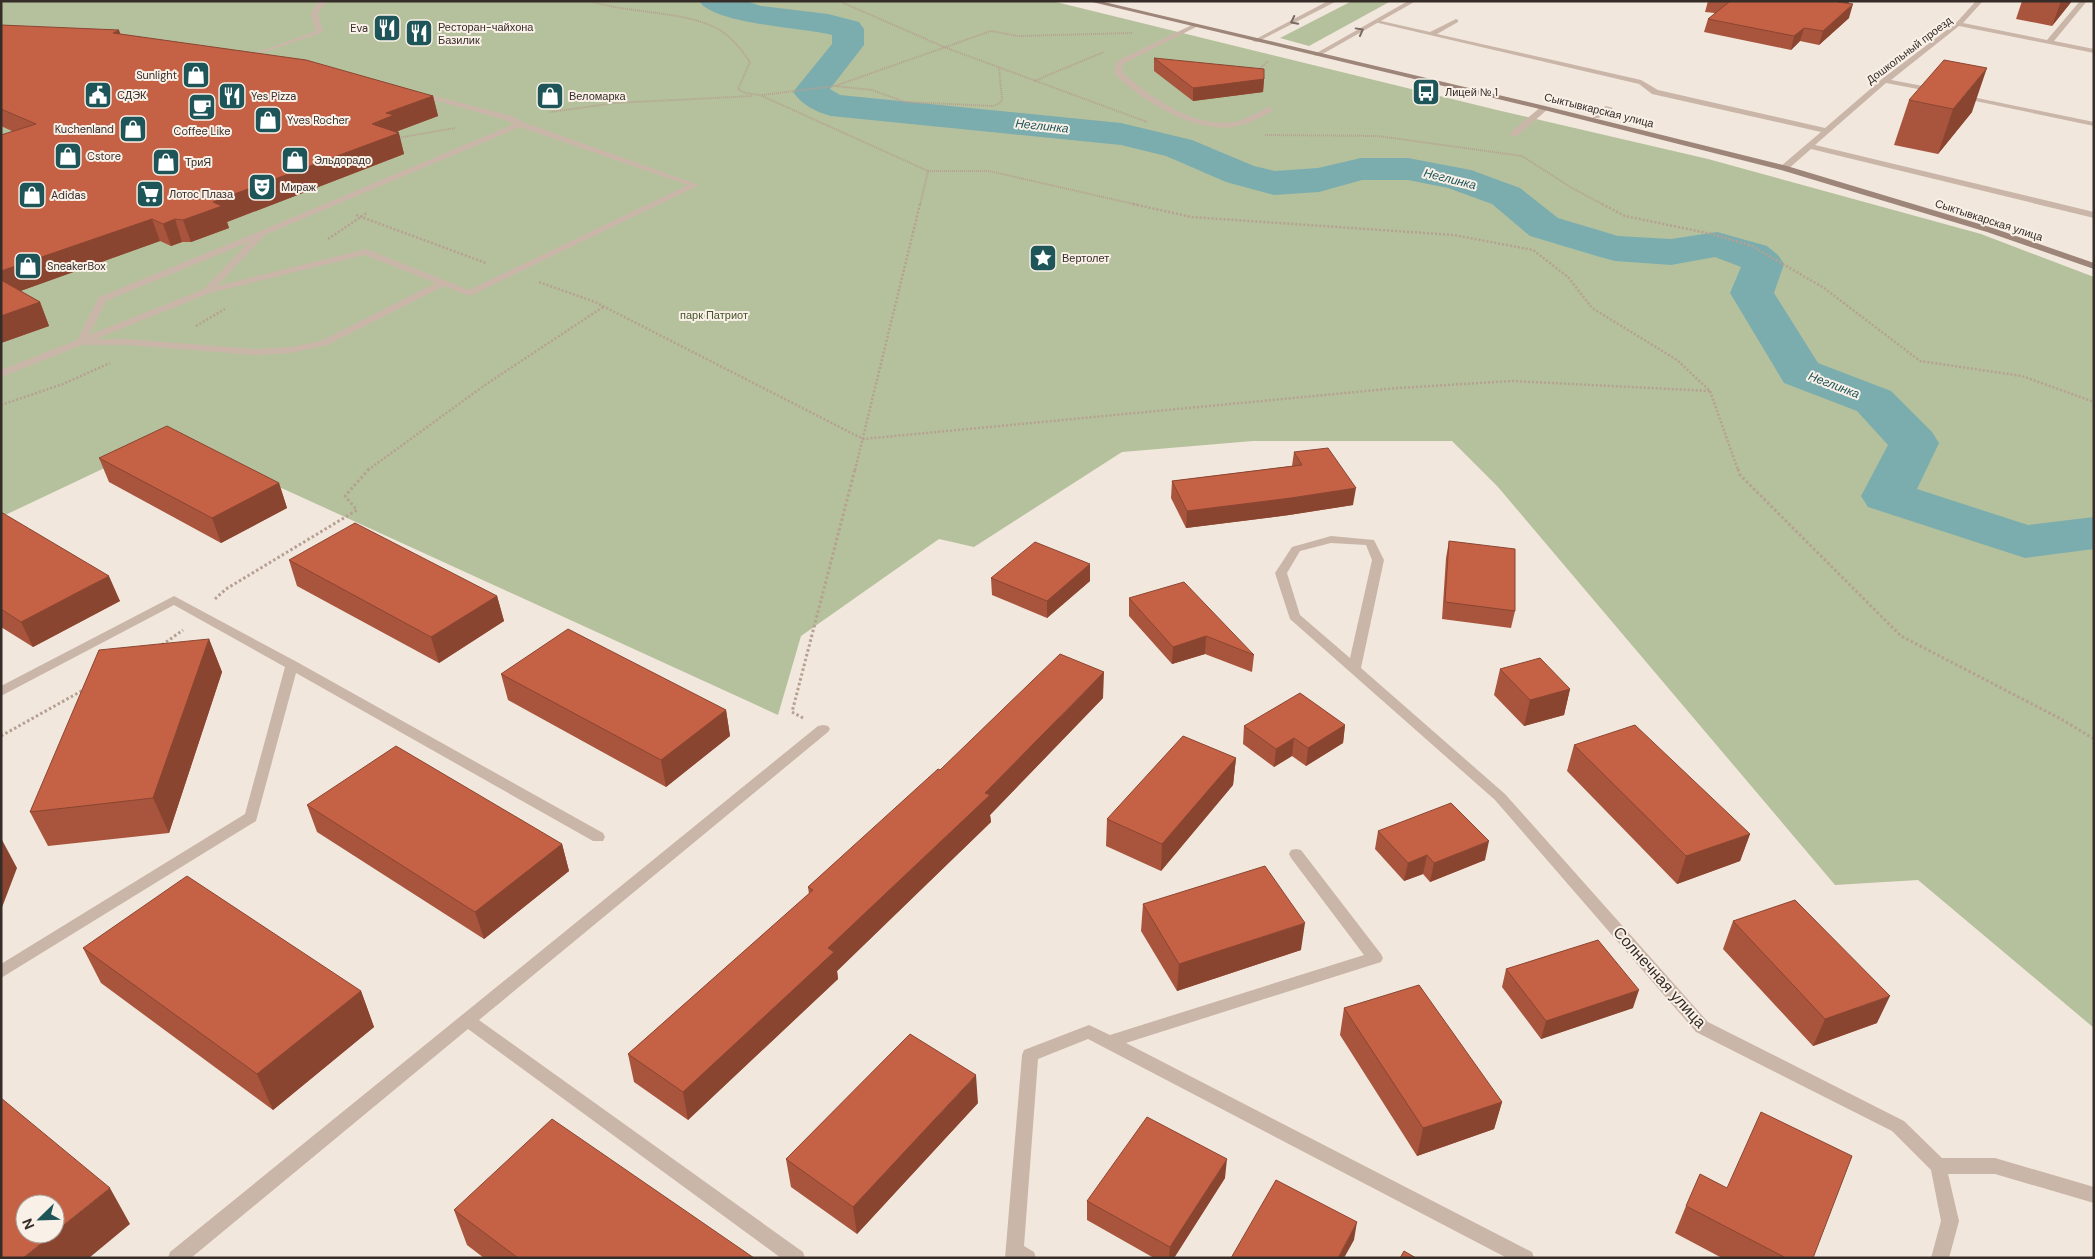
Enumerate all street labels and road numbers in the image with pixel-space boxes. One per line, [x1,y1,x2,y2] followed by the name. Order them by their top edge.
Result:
[1863,13,1955,87] street label: Дошкольный проезд
[1543,90,1656,131] street label: Сыктывкарская улица
[1933,196,2046,244] street label: Сыктывкарская улица
[1608,922,1711,1033] street label: Солнечная улица

